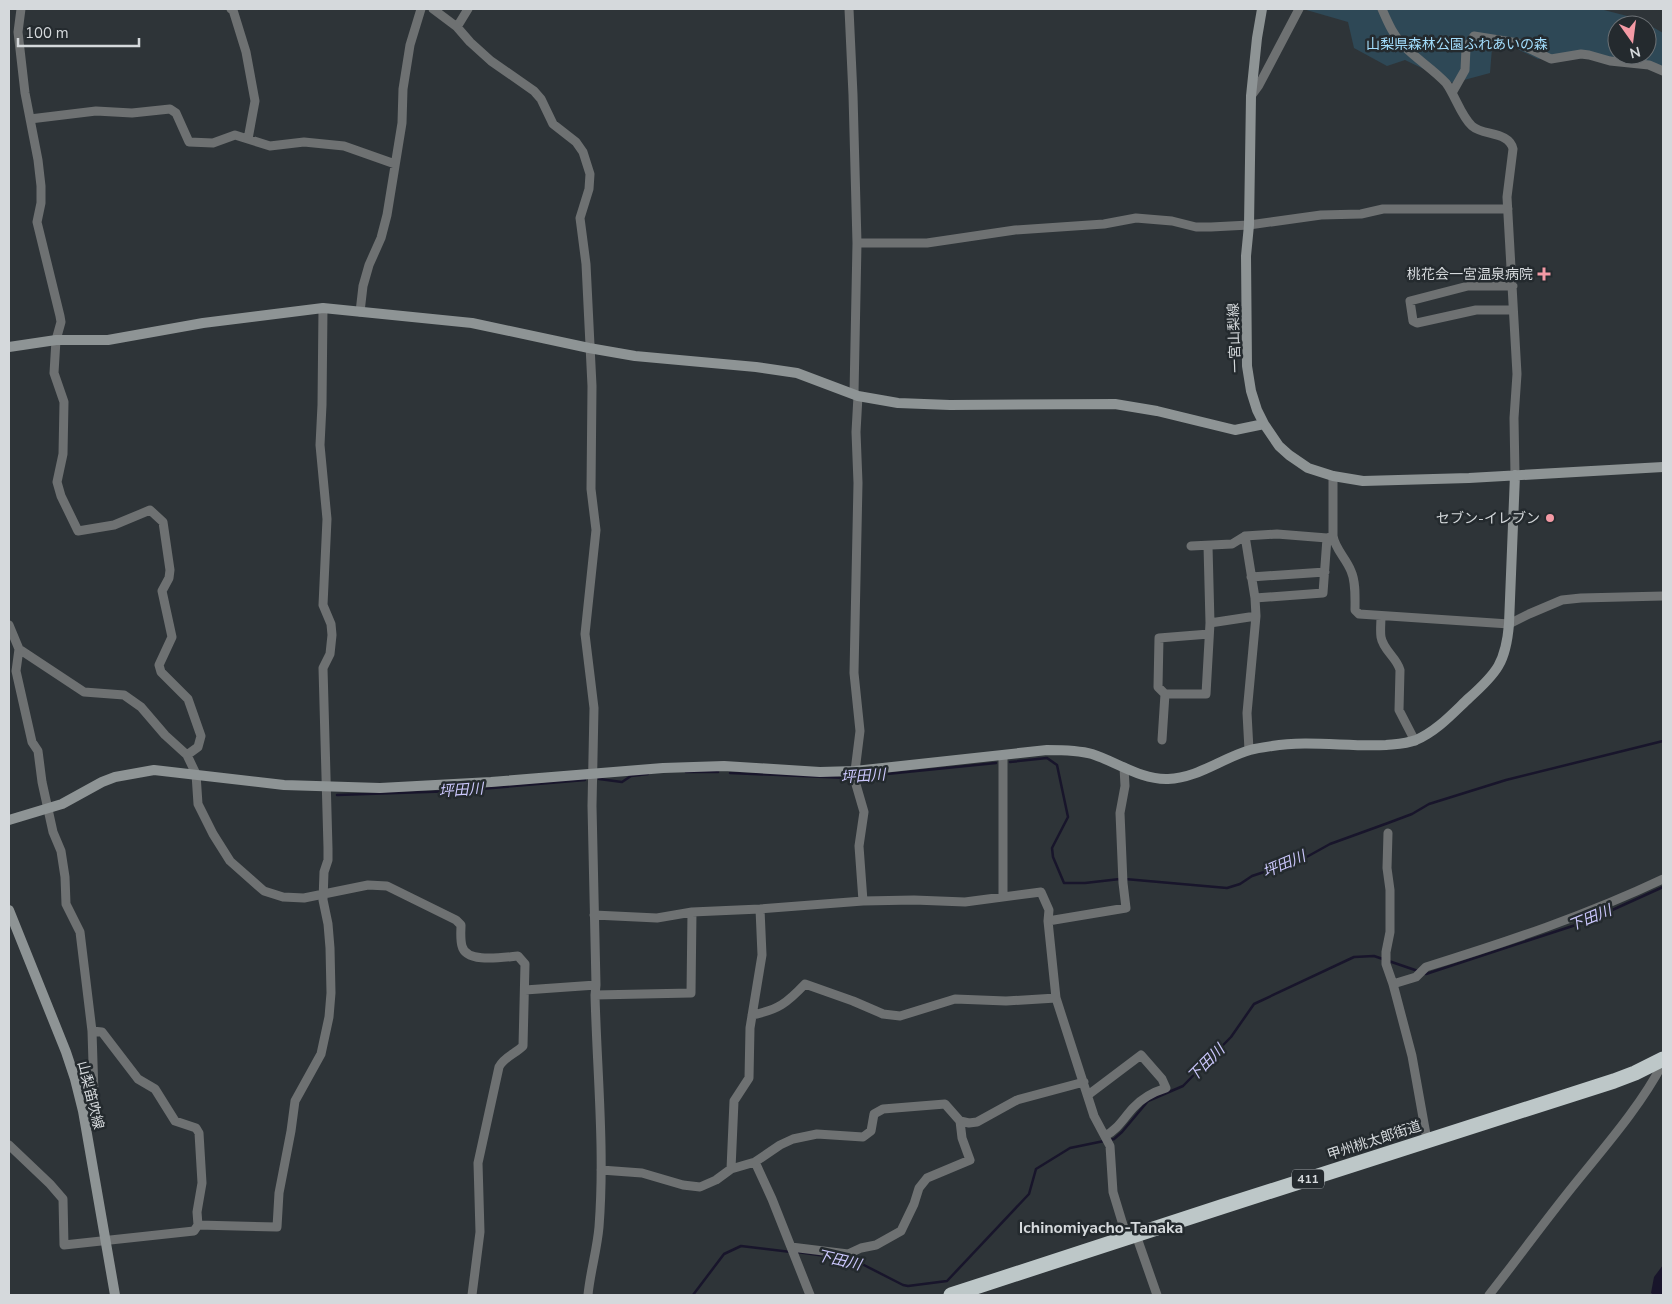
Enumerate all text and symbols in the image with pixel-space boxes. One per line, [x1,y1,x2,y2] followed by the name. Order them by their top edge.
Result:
[18,15,139,47] scale bar
[1607,15,1657,65] north arrow
[25,23,69,43] text: 100 m
[1366,35,1548,54] park label: 山梨県森林公園ふれあいの森
[1628,42,1642,63] text: N
[1407,265,1533,284] place label: 桃花会一宮温泉病院
[1537,267,1551,281] marker: 桃花会一宮温泉病院
[1224,303,1245,373] street label: 一宮山梨線
[1436,509,1540,528] place label: セブン-イレブン
[1544,512,1556,524] marker: セブン-イレブン
[840,764,888,788] water label: 坪田川
[438,778,486,802] water label: 坪田川
[1259,845,1310,882] water label: 坪田川
[1565,900,1616,936] water label: 下田川
[1183,1039,1230,1086] water label: 下田川
[73,1059,108,1131] street label: 山梨笛吹線
[1325,1116,1424,1165] street label: 甲州桃太郎街道
[1292,1170,1324,1188] road number: 411
[1019,1217,1183,1239] district label: Ichinomiyacho-Tanaka
[815,1245,865,1275] water label: 下田川

